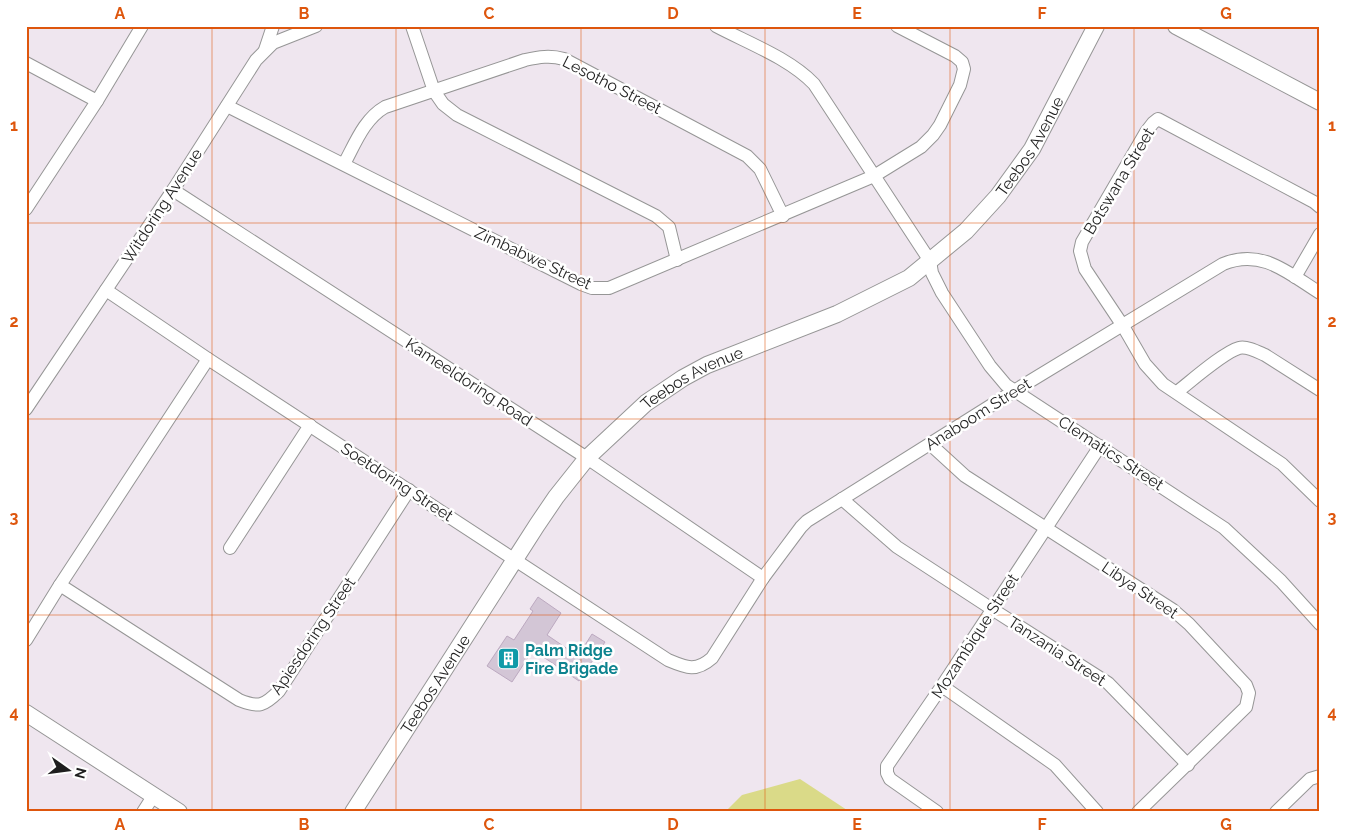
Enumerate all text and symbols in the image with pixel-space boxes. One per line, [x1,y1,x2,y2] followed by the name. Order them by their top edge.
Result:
[115,4,126,23] text: A
[299,4,310,23] text: B
[484,4,495,23] text: C
[667,4,679,23] text: D
[852,4,862,23] text: E
[1037,4,1047,23] text: F
[1220,4,1232,23] text: G
[559,52,665,118] street label: Lesotho Street
[992,93,1067,200] street label: Teebos Avenue
[10,116,18,135] text: 1
[1328,116,1336,135] text: 1
[1080,124,1159,238] street label: Botswana Street
[118,145,206,267] street label: Witdoring Avenue
[471,223,595,294] street label: Zimbabwe Street
[9,312,19,331] text: 2
[1327,312,1337,331] text: 2
[402,334,536,430] street label: Kameeldoring Road
[637,342,746,413] street label: Teebos Avenue
[922,374,1035,454] street label: Anaboom Street
[1055,412,1168,495] street label: Clematics Street
[337,439,457,526] street label: Soetdoring Street
[10,508,19,527] text: 3
[1328,508,1337,527] text: 3
[1098,558,1182,623] street label: Libya Street
[928,569,1023,702] street label: Mozambique Street
[267,573,360,698] street label: Apiesdoring Street
[1005,612,1110,690] street label: Tanzania Street
[396,631,474,737] street label: Teebos Avenue
[525,641,619,678] place label: Palm Ridge Fire Brigade
[497,647,521,671] building icon: Palm Ridge Fire Brigade
[9,703,19,722] text: 4
[1327,703,1337,722] text: 4
[42,746,92,796] north arrow
[72,766,90,780] text: N
[115,815,126,834] text: A
[299,815,310,834] text: B
[484,815,495,834] text: C
[667,815,679,834] text: D
[852,815,862,834] text: E
[1037,815,1047,834] text: F
[1220,815,1232,834] text: G

